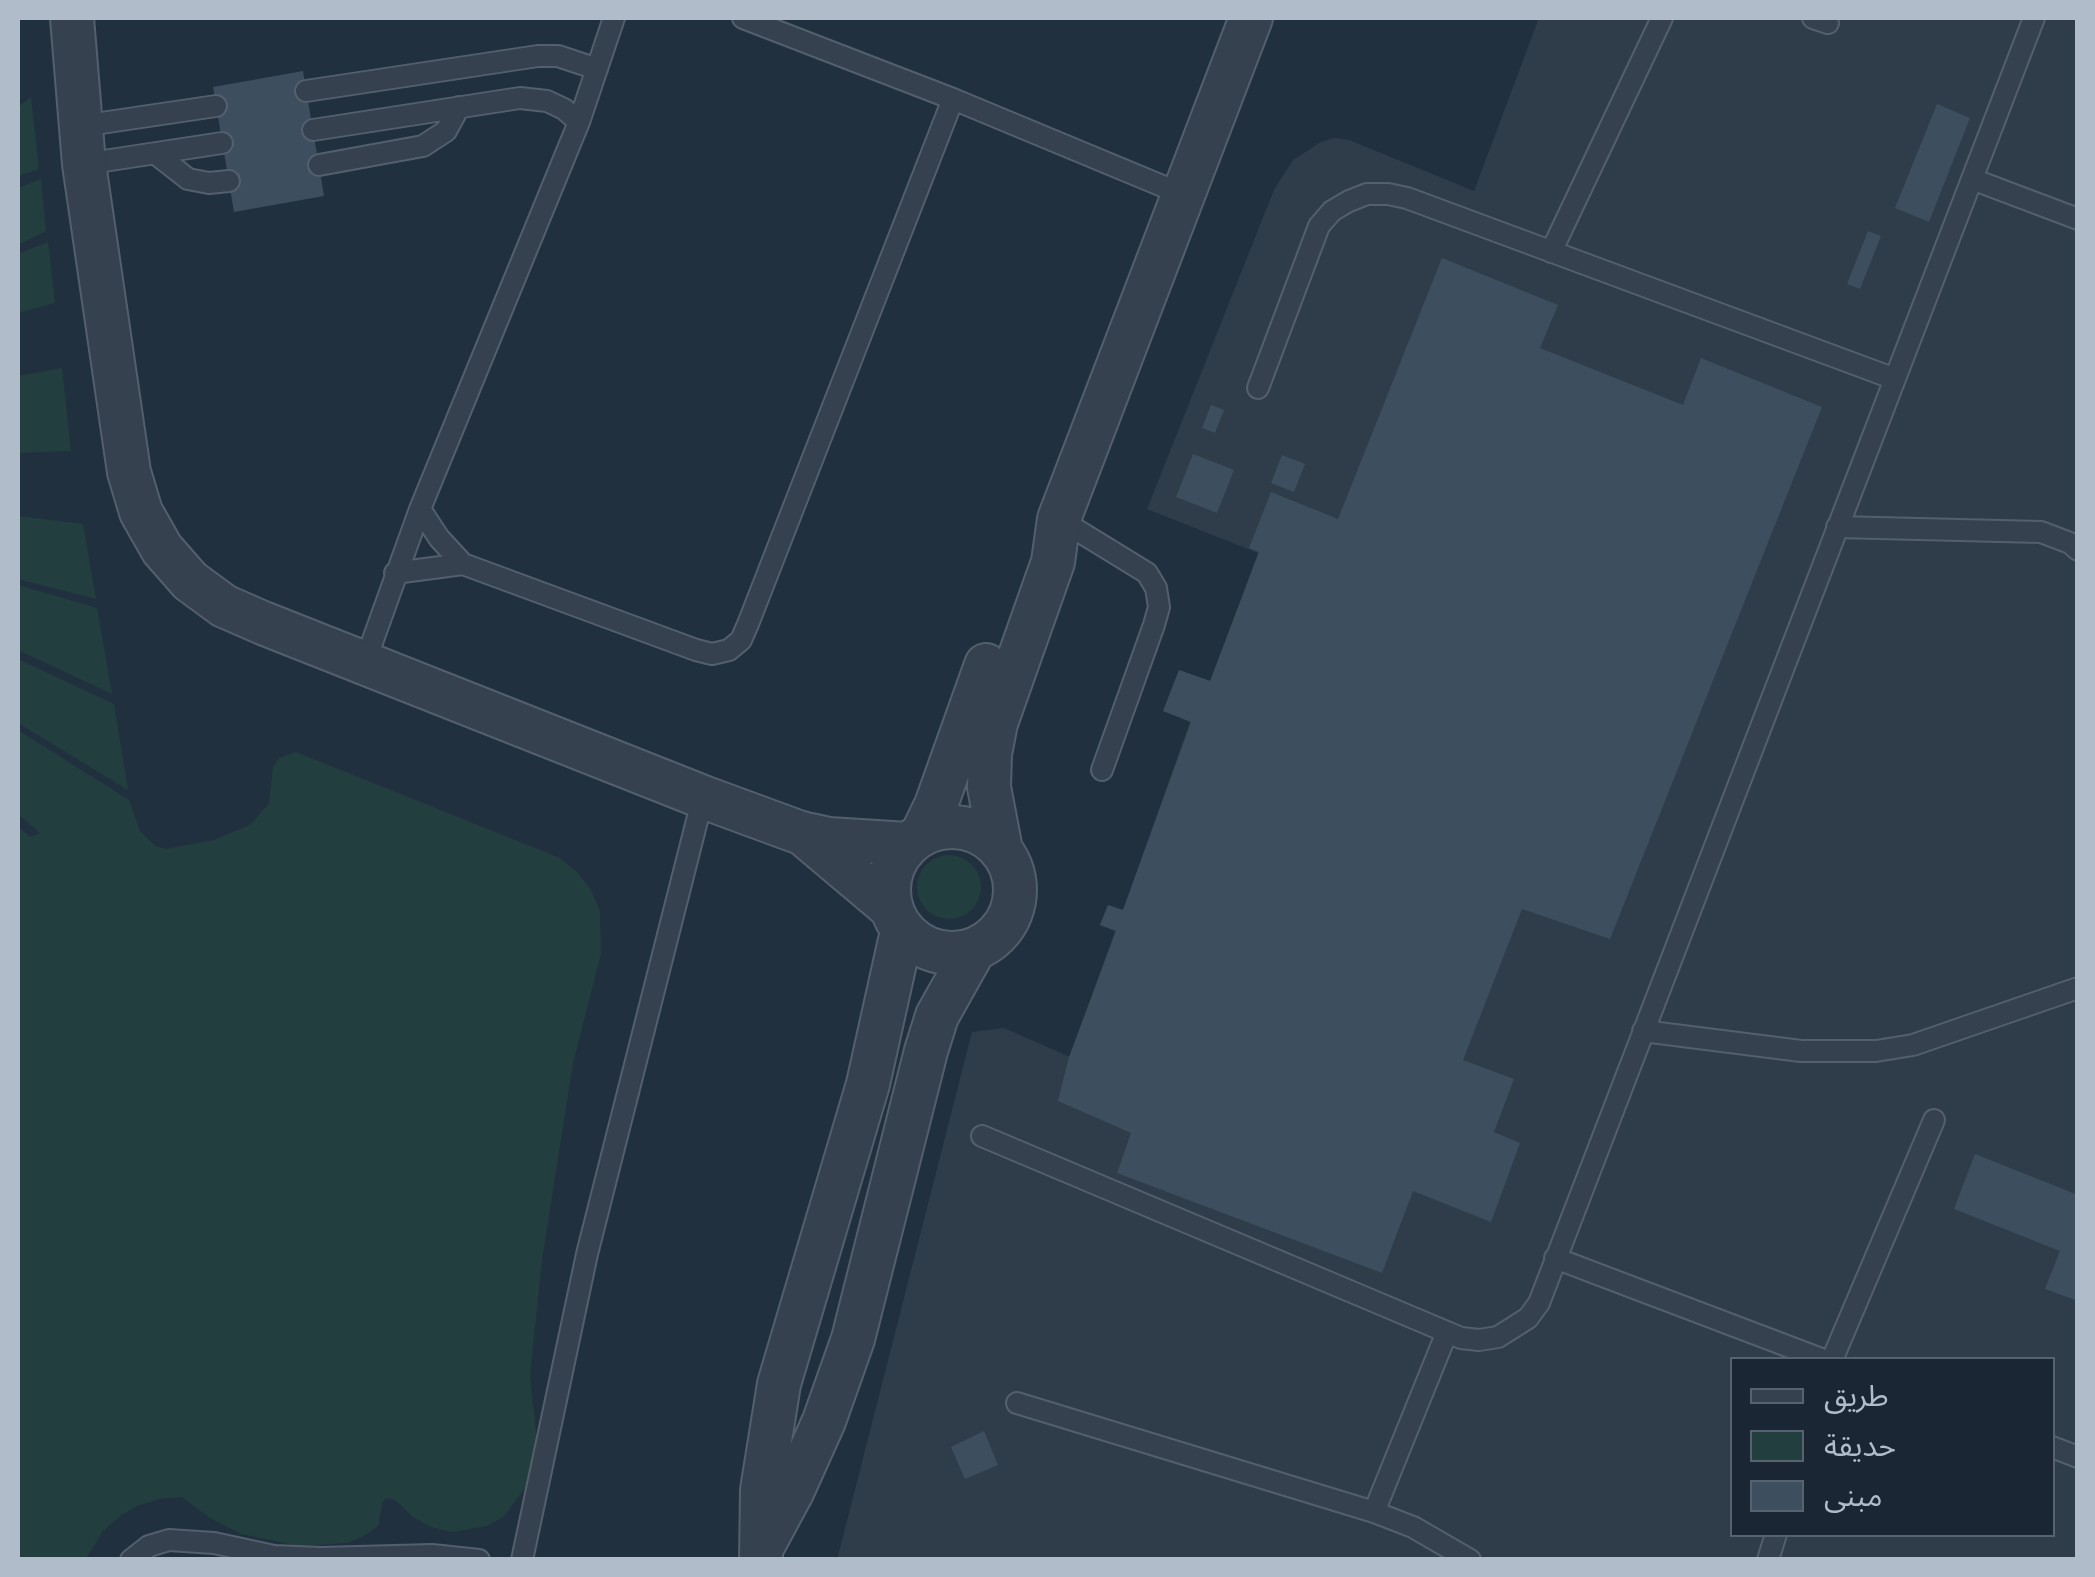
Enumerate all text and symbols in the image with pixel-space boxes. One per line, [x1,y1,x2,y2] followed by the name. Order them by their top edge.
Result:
[1730,1357,2055,1537] legend
[1824,1374,1889,1415] text: طريق
[1824,1424,1896,1465] text: حديقة
[1824,1474,1882,1515] text: مبنى

